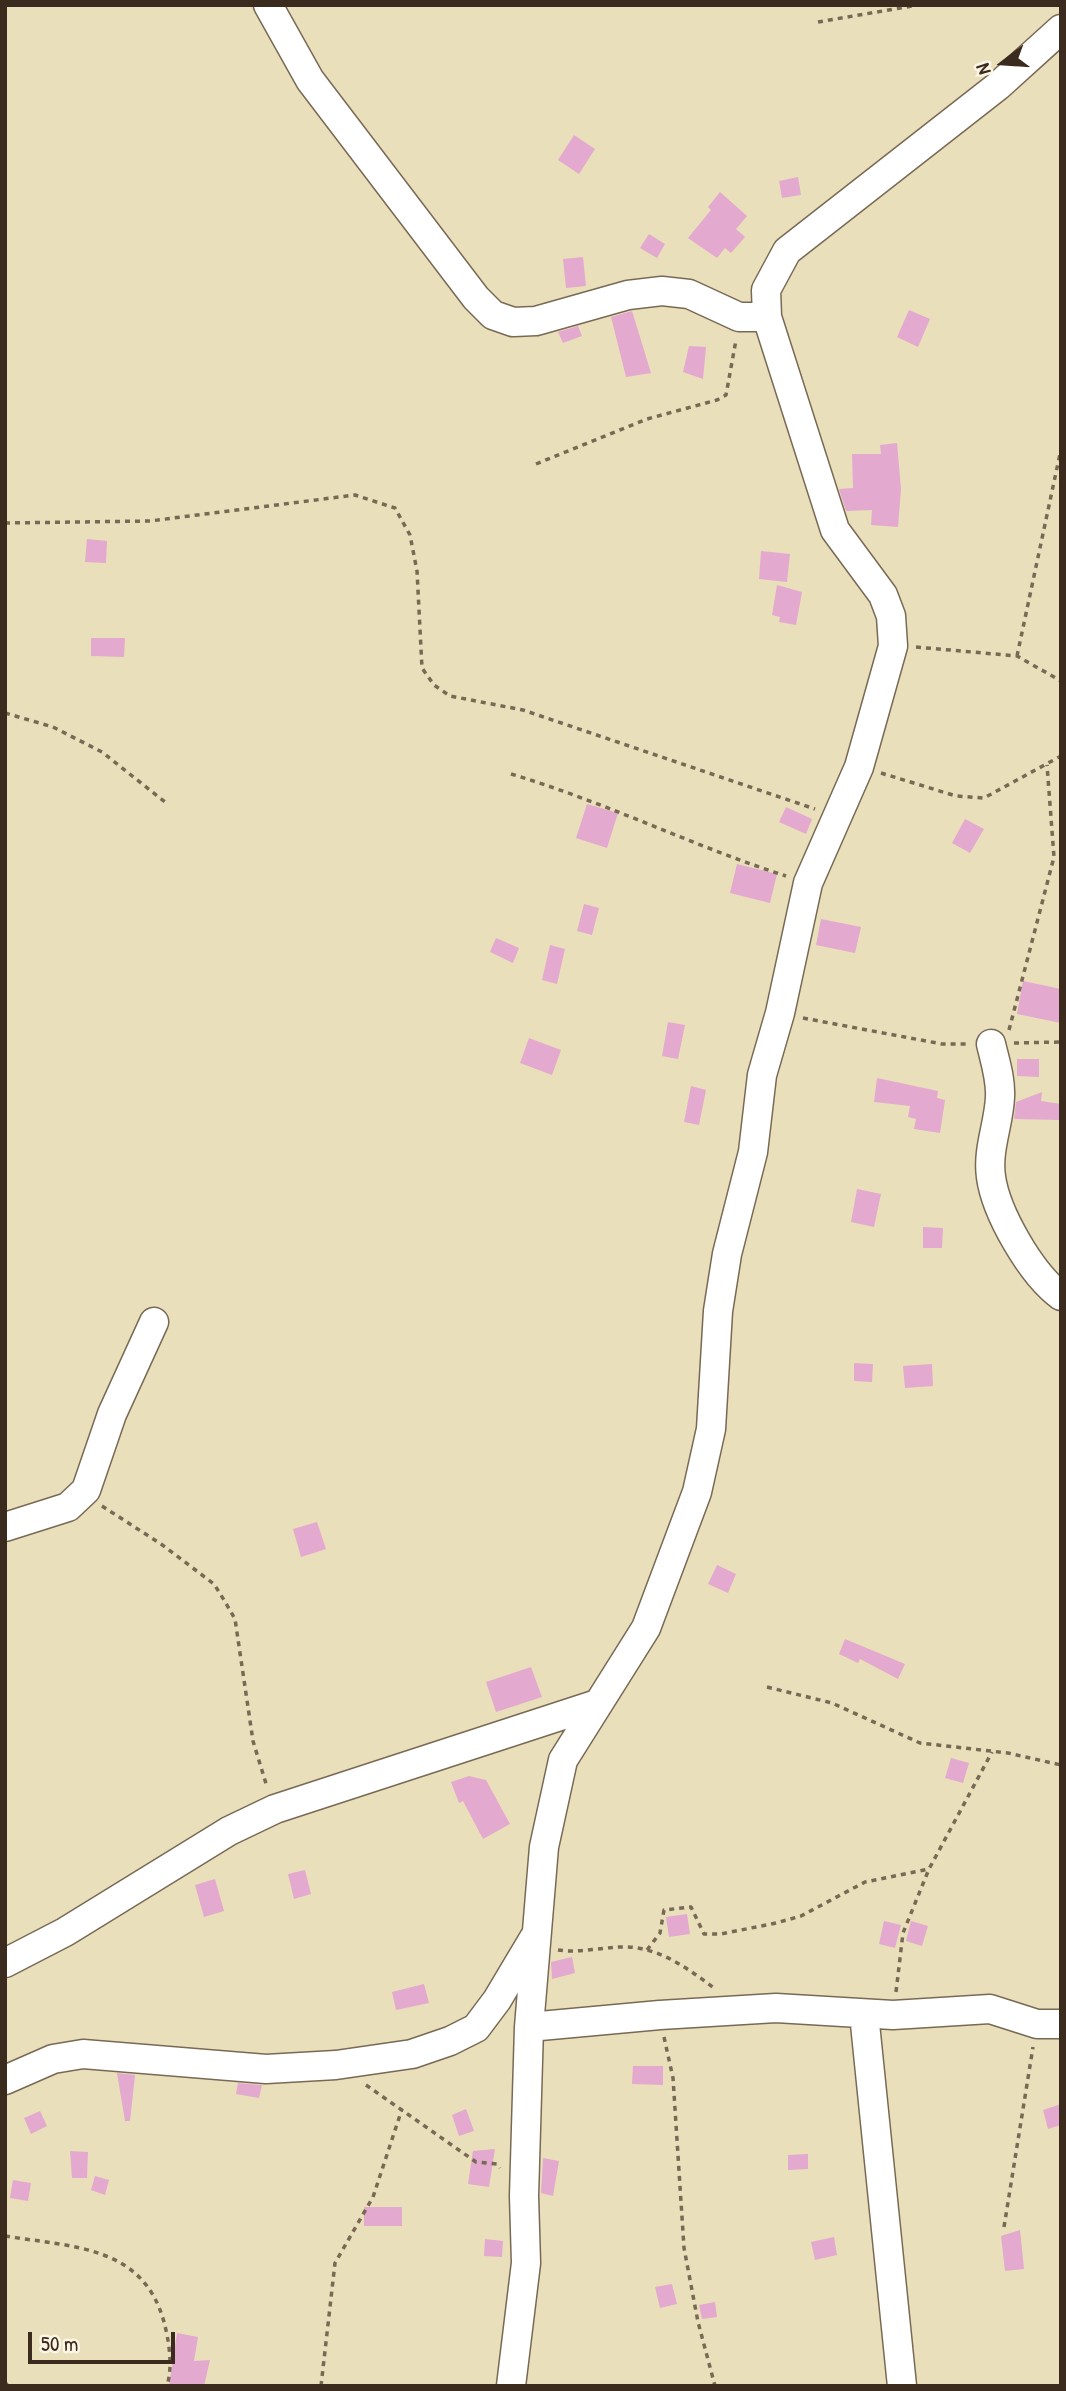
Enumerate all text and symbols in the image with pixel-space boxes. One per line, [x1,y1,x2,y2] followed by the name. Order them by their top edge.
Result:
[968,28,1038,98] north arrow
[969,61,997,78] text: N
[32,2318,178,2362] scale bar
[41,2329,78,2358] text: 50 m

